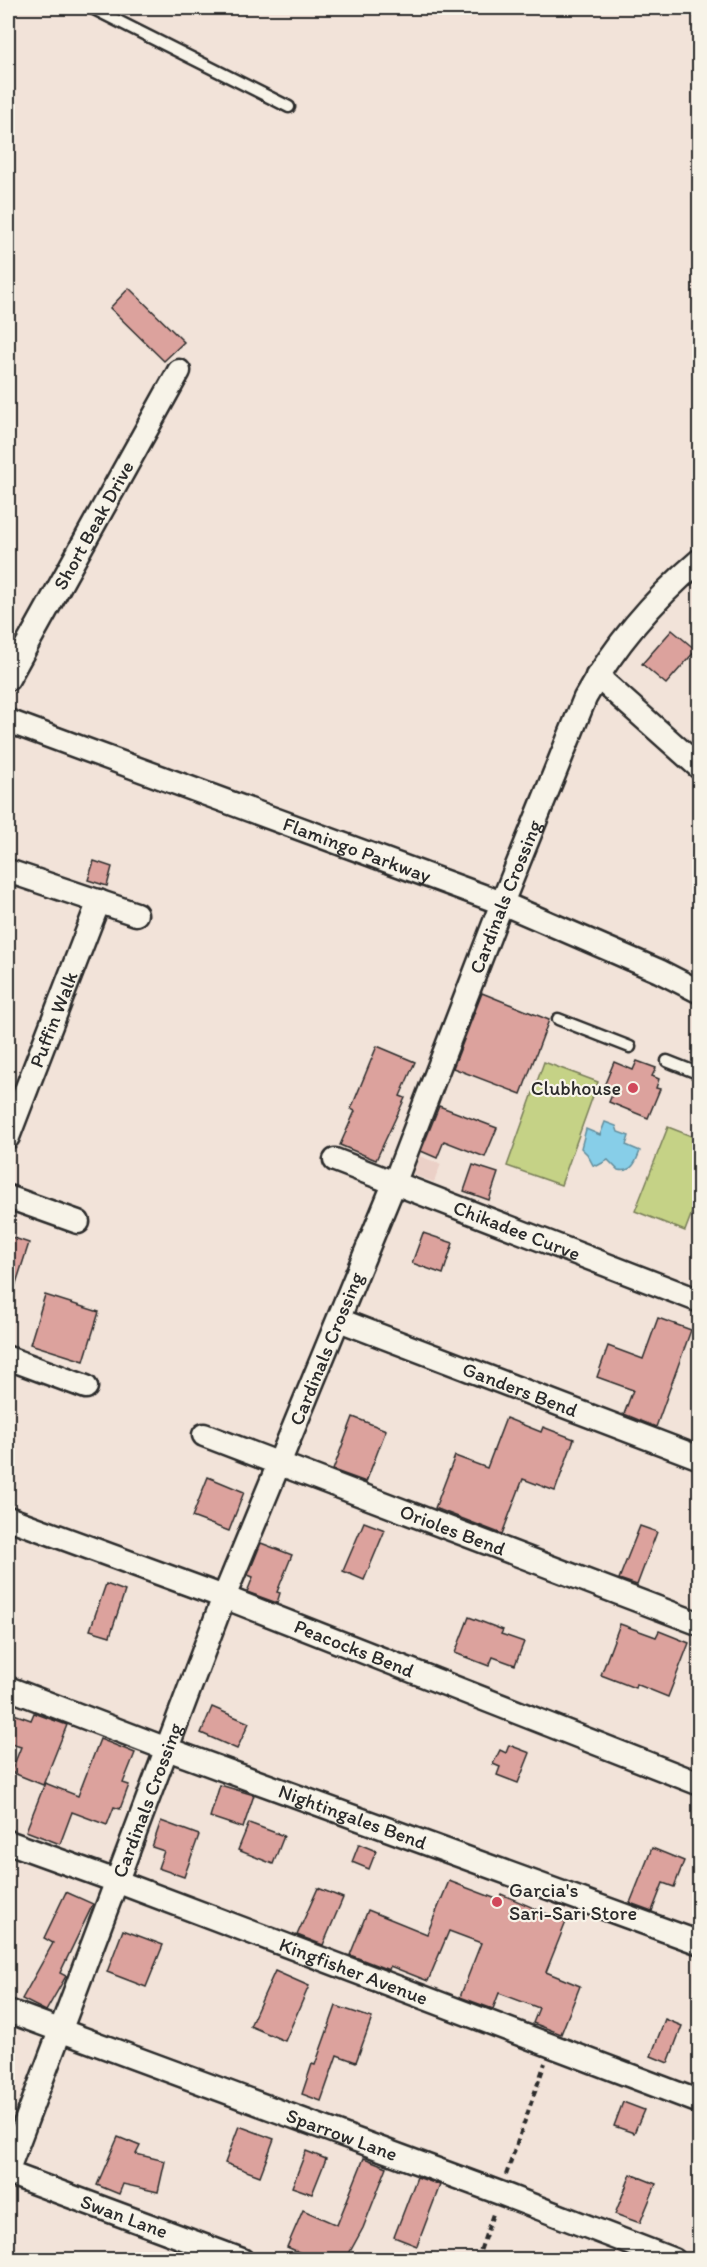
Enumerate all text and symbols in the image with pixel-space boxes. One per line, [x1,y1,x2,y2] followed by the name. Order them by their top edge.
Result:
[48,456,139,594] street label: Short Beak Drive
[280,811,435,888] street label: Flamingo Parkway
[464,816,547,977] street label: Cardinals Crossing
[24,967,83,1071] street label: Puffin Walk
[531,1076,621,1100] place label: Clubhouse
[626,1081,640,1095] marker: Clubhouse
[450,1195,584,1266] street label: Chikadee Curve
[284,1268,369,1429] street label: Cardinals Crossing
[459,1356,581,1422] street label: Ganders Bend
[396,1499,509,1561] street label: Orioles Bend
[291,1614,418,1683] street label: Peacocks Bend
[107,1719,188,1881] street label: Cardinals Crossing
[275,1779,430,1855] street label: Nightingales Bend
[509,1878,637,1925] place label: Garcia's Sari-Sari Store
[490,1895,504,1909] marker: Garcia's Sari-Sari Store
[276,1932,431,2010] street label: Kingfisher Avenue
[283,2103,401,2166] street label: Sparrow Lane
[77,2189,171,2243] street label: Swan Lane

